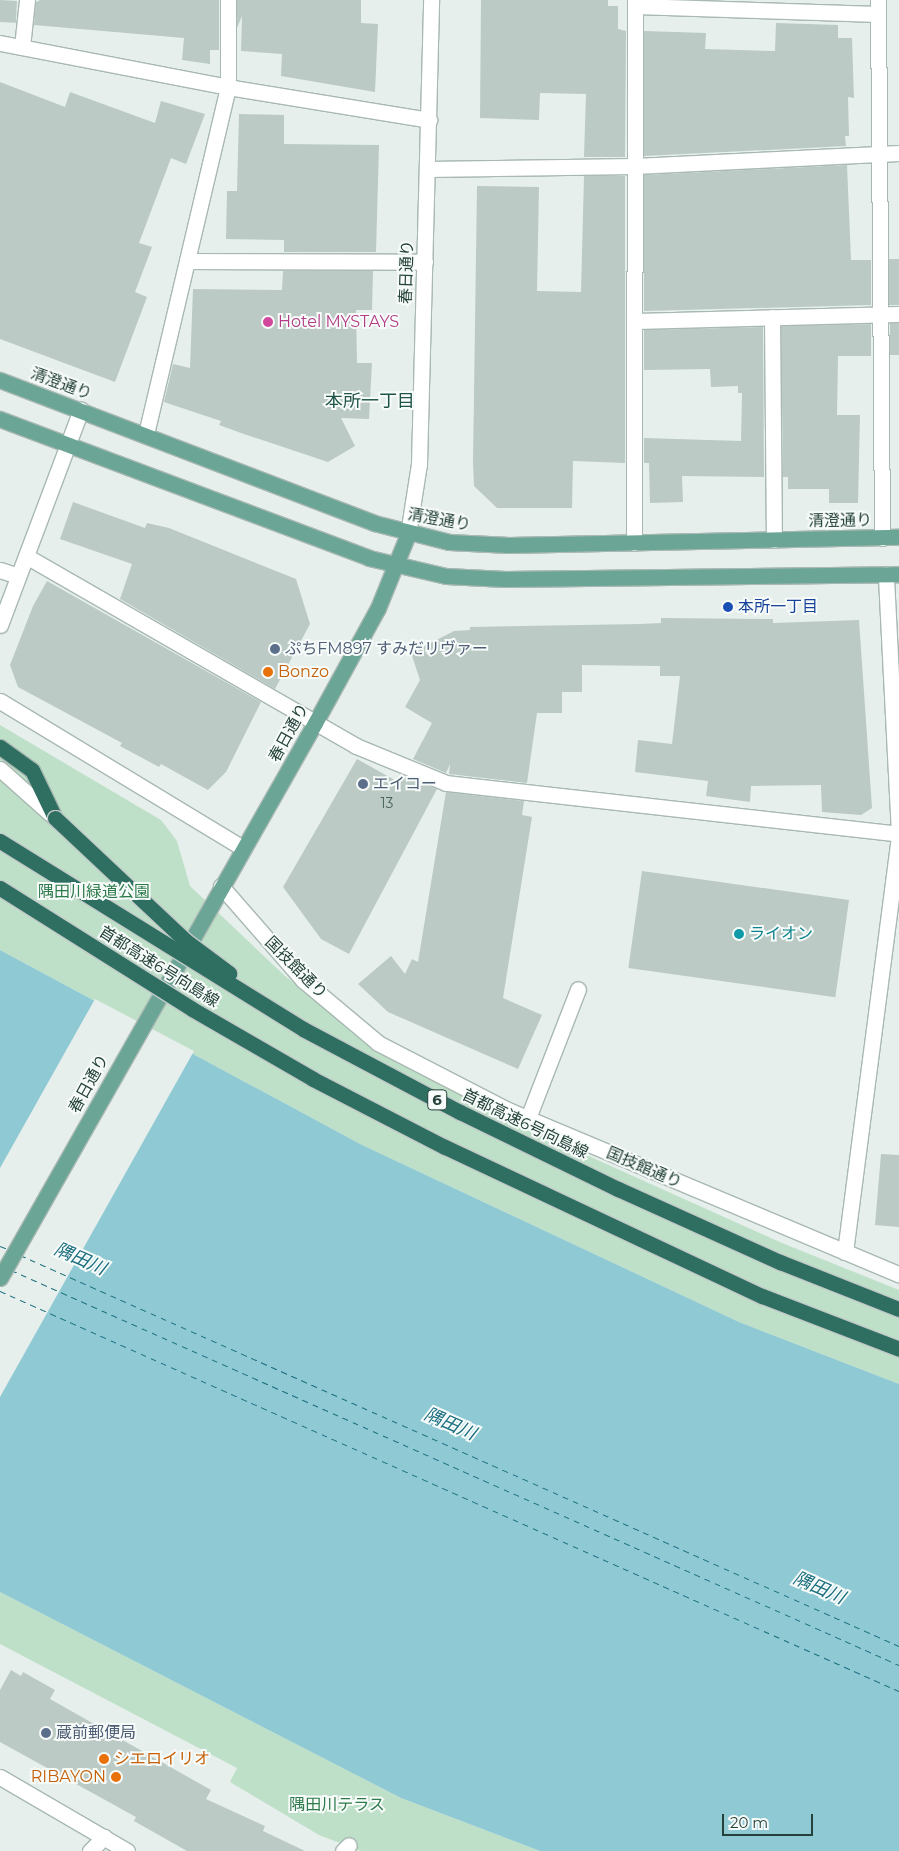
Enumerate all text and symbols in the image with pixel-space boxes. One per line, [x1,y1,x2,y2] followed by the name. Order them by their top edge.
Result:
[396,240,418,304] street label: 春日通り
[278,312,399,332] place label: Hotel MYSTAYS
[262,316,274,328] marker: Hotel MYSTAYS
[28,364,94,404] street label: 清澄通り
[325,390,415,412] district label: 本所一丁目
[406,505,472,535] street label: 清澄通り
[808,511,872,531] street label: 清澄通り
[738,597,818,617] place label: 本所一丁目
[722,601,734,613] marker: 本所一丁目
[285,639,488,659] place label: ぷちFM897 すみだリヴァー
[269,643,281,655] marker: ぷちFM897 すみだリヴァー
[278,662,329,682] place label: Bonzo
[262,666,274,678] marker: Bonzo
[265,700,313,766] street label: 春日通り
[373,774,437,794] place label: エイコー
[357,778,369,790] marker: エイコー
[381,795,393,811] house number: 13
[38,882,150,902] park label: 隅田川緑道公園
[96,922,222,1012] street label: 首都高速6号向島線
[749,924,813,944] place label: ライオン
[733,928,745,940] marker: ライオン
[261,933,331,1003] street label: 国技館通り
[65,1051,113,1117] street label: 春日通り
[459,1085,591,1163] street label: 首都高速6号向島線
[427,1088,447,1112] road number: 6
[603,1144,685,1192] street label: 国技館通り
[51,1238,109,1280] water label: 隅田川
[421,1403,479,1445] water label: 隅田川
[790,1567,848,1609] water label: 隅田川
[56,1723,136,1743] place label: 蔵前郵便局
[40,1727,52,1739] marker: 蔵前郵便局
[114,1749,210,1769] place label: シエロイリオ
[98,1753,110,1765] marker: シエロイリオ
[31,1767,106,1787] place label: RIBAYON
[110,1771,122,1783] marker: RIBAYON
[289,1795,385,1815] park label: 隅田川テラス
[724,1804,815,1836] scale bar
[730,1813,768,1832] text: 20 m

